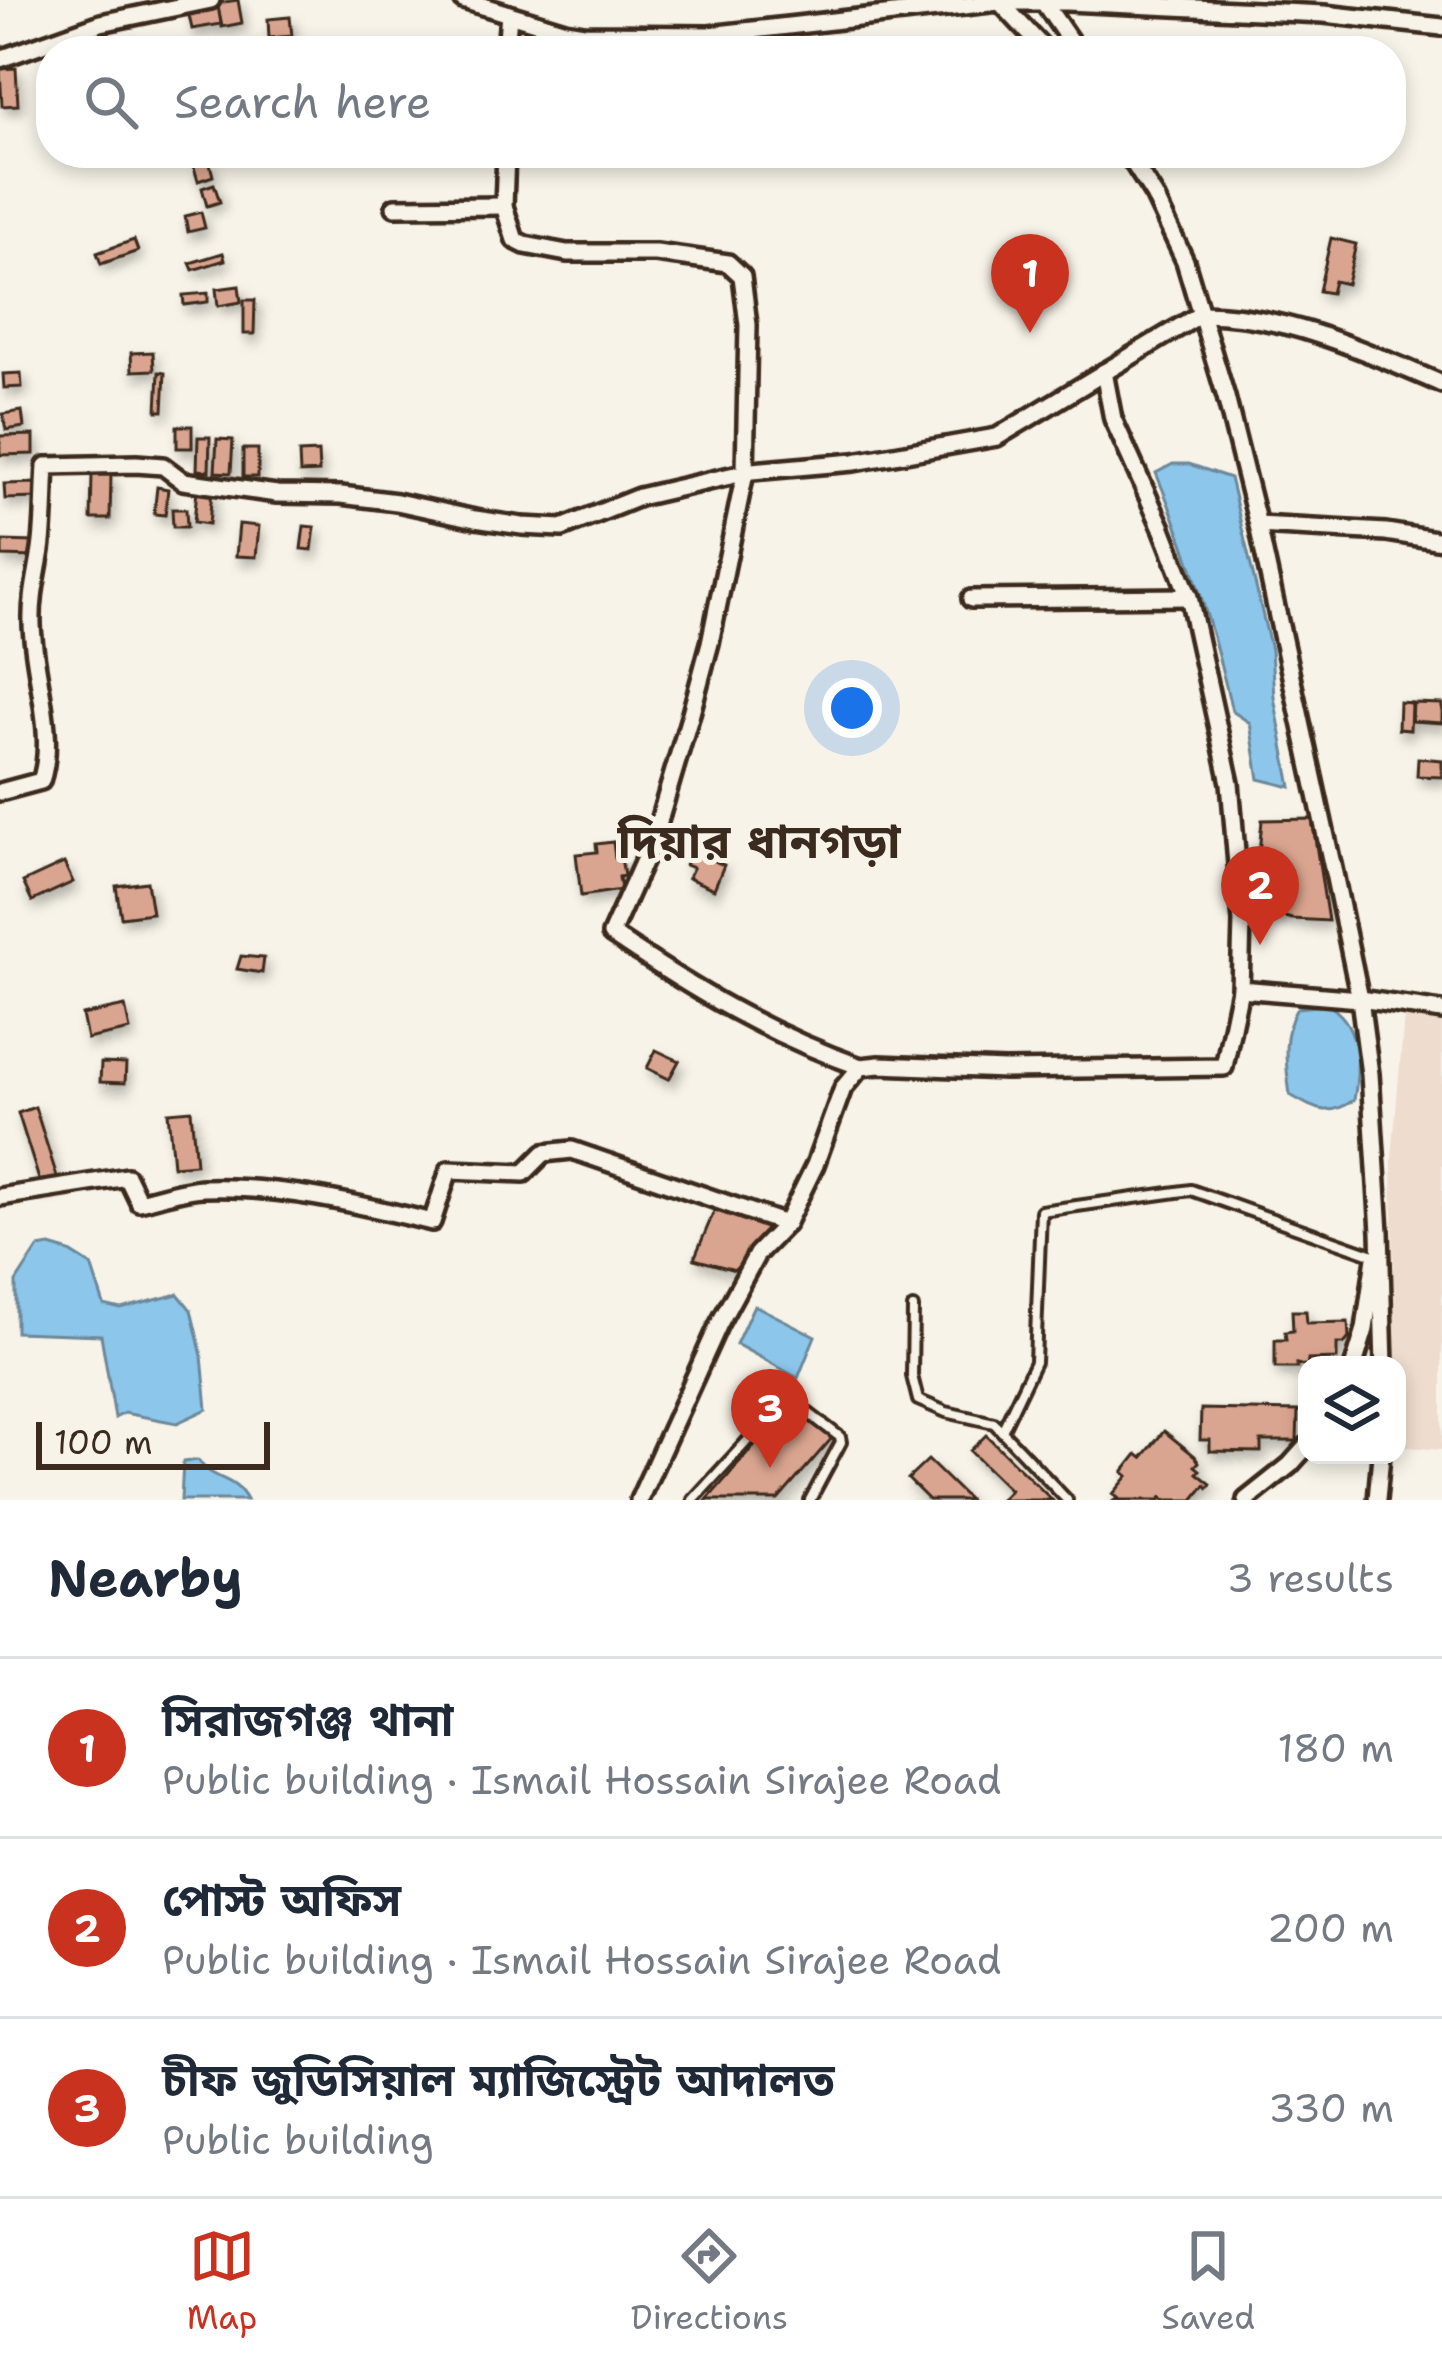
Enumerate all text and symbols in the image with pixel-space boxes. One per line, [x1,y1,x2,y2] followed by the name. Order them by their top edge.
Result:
[36,36,1406,168] search box
[78,69,144,135] icon: search
[174,72,431,132] text: Search here
[991,234,1069,333] pin: 1
[822,678,882,738] your location
[616,809,902,873] district label: দিয়ার ধানগড়া
[1221,846,1299,945] pin: 2
[1298,1356,1406,1464] map controls
[1298,1356,1406,1464] button: layers
[731,1369,809,1468] pin: 3
[36,1416,270,1469] scale bar
[54,1420,153,1465] text: 100 m
[48,1544,243,1612] text: Nearby
[1227,1552,1394,1604] text: 3 results
[162,1690,454,1750] text: সিরাজগঞ্জ থানা
[78,1722,96,1774] text: 1
[1278,1722,1394,1774] text: 180 m
[162,1754,1001,1806] text: Public building · Ismail Hossain Sirajee Road
[162,1870,401,1930] text: পোস্ট অফিস
[73,1902,101,1954] text: 2
[1267,1902,1394,1954] text: 200 m
[162,1934,1001,1986] text: Public building · Ismail Hossain Sirajee Road
[162,2050,835,2110] text: চীফ জুডিসিয়াল ম্যাজিস্ট্রেট আদালত
[73,2082,101,2134] text: 3
[1268,2082,1394,2134] text: 330 m
[162,2114,434,2166] text: Public building
[187,2223,257,2340] tab: Map
[631,2223,788,2340] tab: Directions
[1162,2223,1255,2340] tab: Saved

